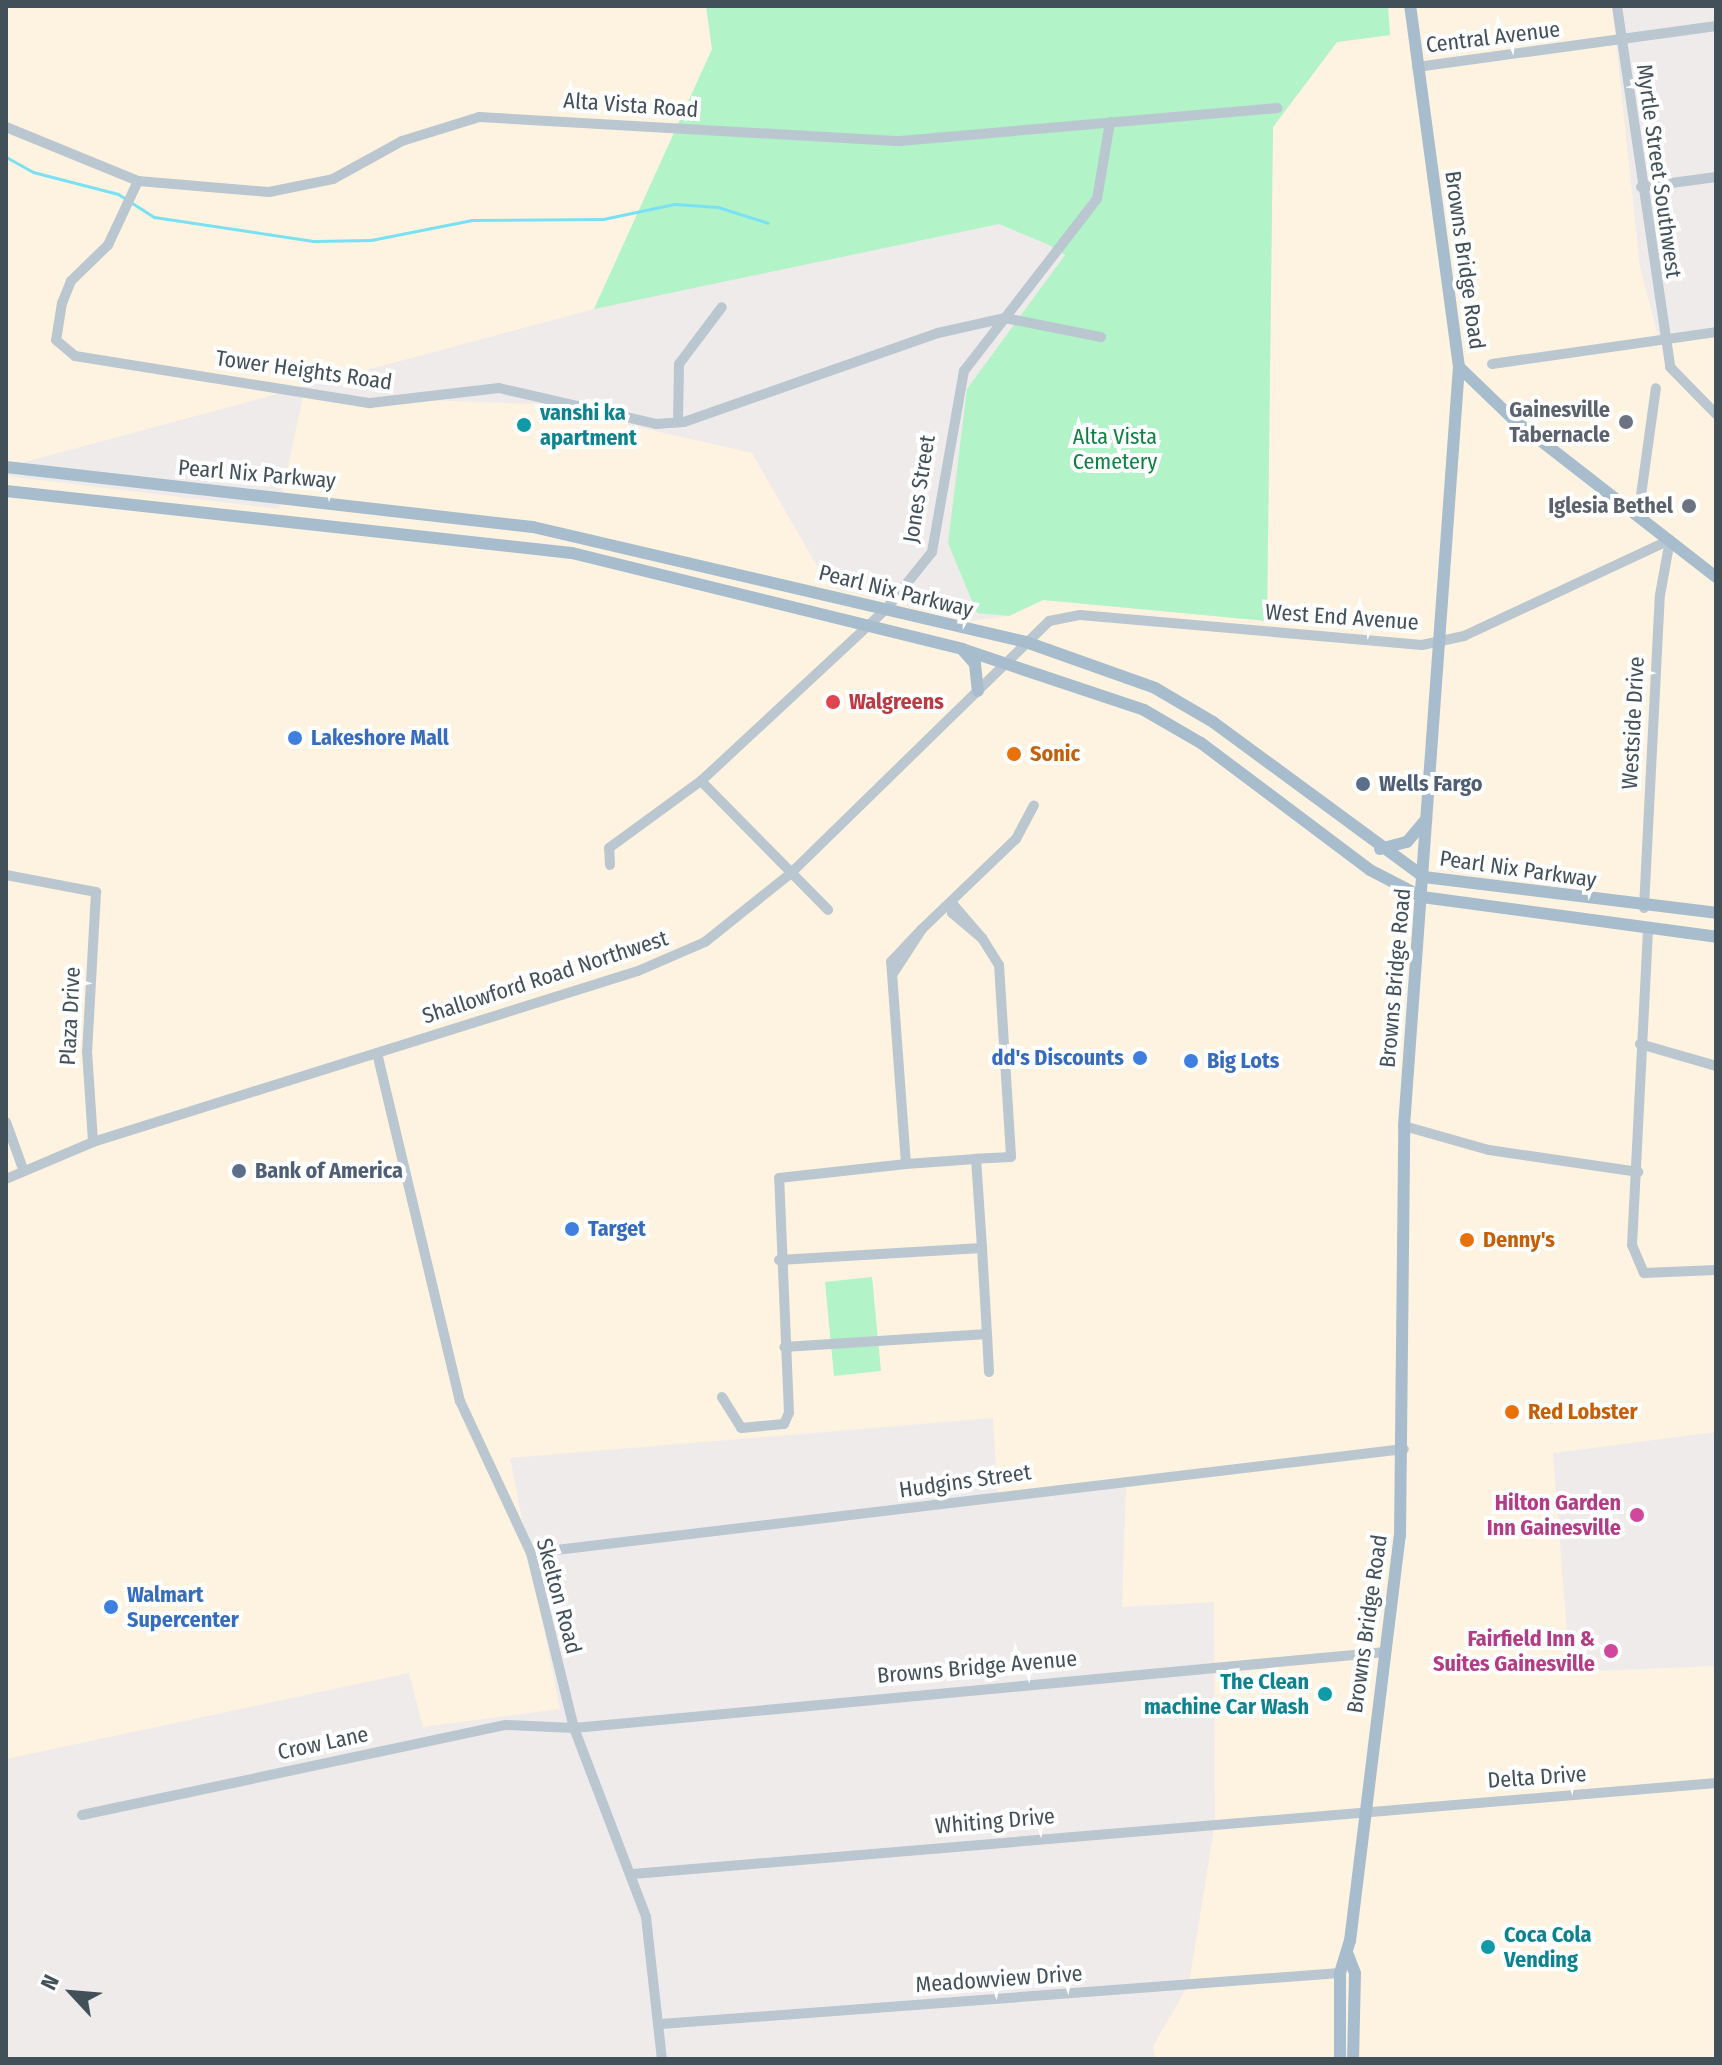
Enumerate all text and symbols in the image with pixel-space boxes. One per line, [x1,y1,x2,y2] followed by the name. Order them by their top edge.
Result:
[1424,16,1562,58] street label: Central Avenue
[1631,62,1687,280] street label: Myrtle Street Southwest
[563,87,699,123] street label: Alta Vista Road
[1439,169,1491,351] street label: Browns Bridge Road
[214,345,394,395] street label: Tower Heights Road
[1509,396,1610,448] place label: Gainesville Tabernacle
[540,399,637,450] place label: vanshi ka apartment
[1617,413,1635,431] marker: Gainesville Tabernacle
[515,416,533,434] marker: vanshi ka apartment
[1073,423,1157,474] park label: Alta Vista Cemetery
[897,433,941,545] street label: Jones Street
[177,454,337,494] street label: Pearl Nix Parkway
[1548,493,1673,519] place label: Iglesia Bethel
[1680,497,1698,515] marker: Iglesia Bethel
[816,559,976,623] street label: Pearl Nix Parkway
[1264,598,1420,636] street label: West End Avenue
[1616,656,1650,790] street label: Westside Drive
[849,689,944,715] place label: Walgreens
[824,693,842,711] marker: Walgreens
[311,725,449,751] place label: Lakeshore Mall
[286,729,304,747] marker: Lakeshore Mall
[1030,741,1080,767] place label: Sonic
[1005,745,1023,763] marker: Sonic
[1379,771,1482,797] place label: Wells Fargo
[1354,775,1372,793] marker: Wells Fargo
[1438,845,1598,893] street label: Pearl Nix Parkway
[1374,887,1416,1069] street label: Browns Bridge Road
[419,925,671,1029] street label: Shallowford Road Northwest
[54,966,86,1066] street label: Plaza Drive
[991,1045,1124,1071] place label: dd's Discounts
[1207,1048,1279,1074] place label: Big Lots
[1131,1049,1149,1067] marker: dd's Discounts
[1182,1052,1200,1070] marker: Big Lots
[255,1158,403,1184] place label: Bank of America
[230,1162,248,1180] marker: Bank of America
[588,1216,646,1242] place label: Target
[563,1220,581,1238] marker: Target
[1483,1227,1555,1253] place label: Denny's
[1458,1231,1476,1249] marker: Denny's
[1528,1399,1637,1425] place label: Red Lobster
[1503,1403,1521,1421] marker: Red Lobster
[897,1459,1033,1503] street label: Hudgins Street
[1487,1489,1621,1540] place label: Hilton Garden Inn Gainesville
[1628,1506,1646,1524] marker: Hilton Garden Inn Gainesville
[1341,1533,1393,1715] street label: Browns Bridge Road
[531,1535,587,1657] street label: Skelton Road
[127,1581,239,1632] place label: Walmart Supercenter
[102,1598,120,1616] marker: Walmart Supercenter
[1433,1625,1595,1676] place label: Fairfield Inn & Suites Gainesville
[1602,1642,1620,1660] marker: Fairfield Inn & Suites Gainesville
[876,1645,1078,1689] street label: Browns Bridge Avenue
[1144,1668,1309,1720] place label: The Clean machine Car Wash
[1316,1685,1334,1703] marker: The Clean machine Car Wash
[275,1721,371,1765] street label: Crow Lane
[1487,1760,1587,1794] street label: Delta Drive
[934,1803,1056,1839] street label: Whiting Drive
[1504,1921,1591,1972] place label: Coca Cola Vending
[1479,1938,1497,1956] marker: Coca Cola Vending
[32,1953,112,2033] north arrow
[915,1960,1083,1998] street label: Meadowview Drive
[35,1970,65,1994] text: N

